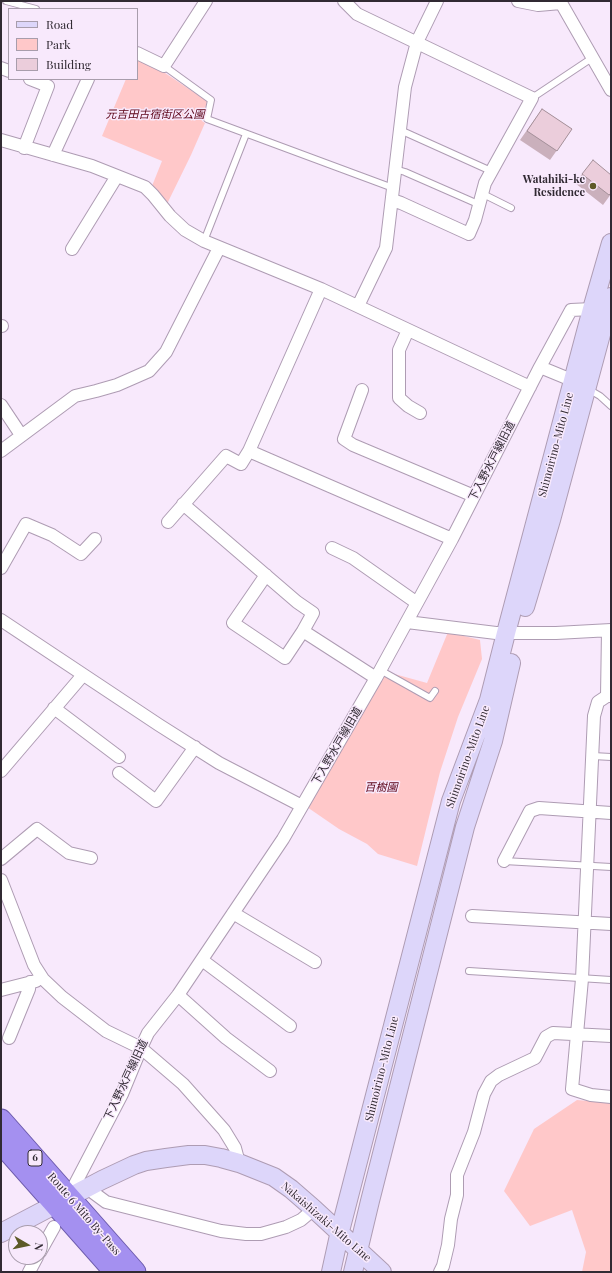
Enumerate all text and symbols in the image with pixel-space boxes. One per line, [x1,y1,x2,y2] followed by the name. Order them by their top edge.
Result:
[8,8,138,80] legend
[46,16,73,32] text: Road
[46,36,71,52] text: Park
[46,56,91,72] text: Building
[106,108,204,122] park label: 元吉田古宿街区公園
[523,173,585,199] place label: Watahiki-ke Residence
[588,181,598,191] marker: Watahiki-ke Residence
[536,391,576,499] street label: Shimoirino-Mito Line
[466,419,518,503] street label: 下入野水戸線旧道
[443,704,493,810] street label: Shimoirino-Mito Line
[309,705,365,787] street label: 下入野水戸線旧道
[365,781,397,795] park label: 百樹園
[363,1015,401,1123] street label: Shimoirino-Mito Line
[101,1037,151,1123] street label: 下入野水戸線旧道
[28,1150,42,1166] road number: 6
[45,1170,123,1258] street label: Route 6 Mito By-Pass
[278,1179,374,1265] street label: Nakaishizaki-Mito Line
[8,1225,48,1265] north arrow
[31,1242,47,1252] text: N

